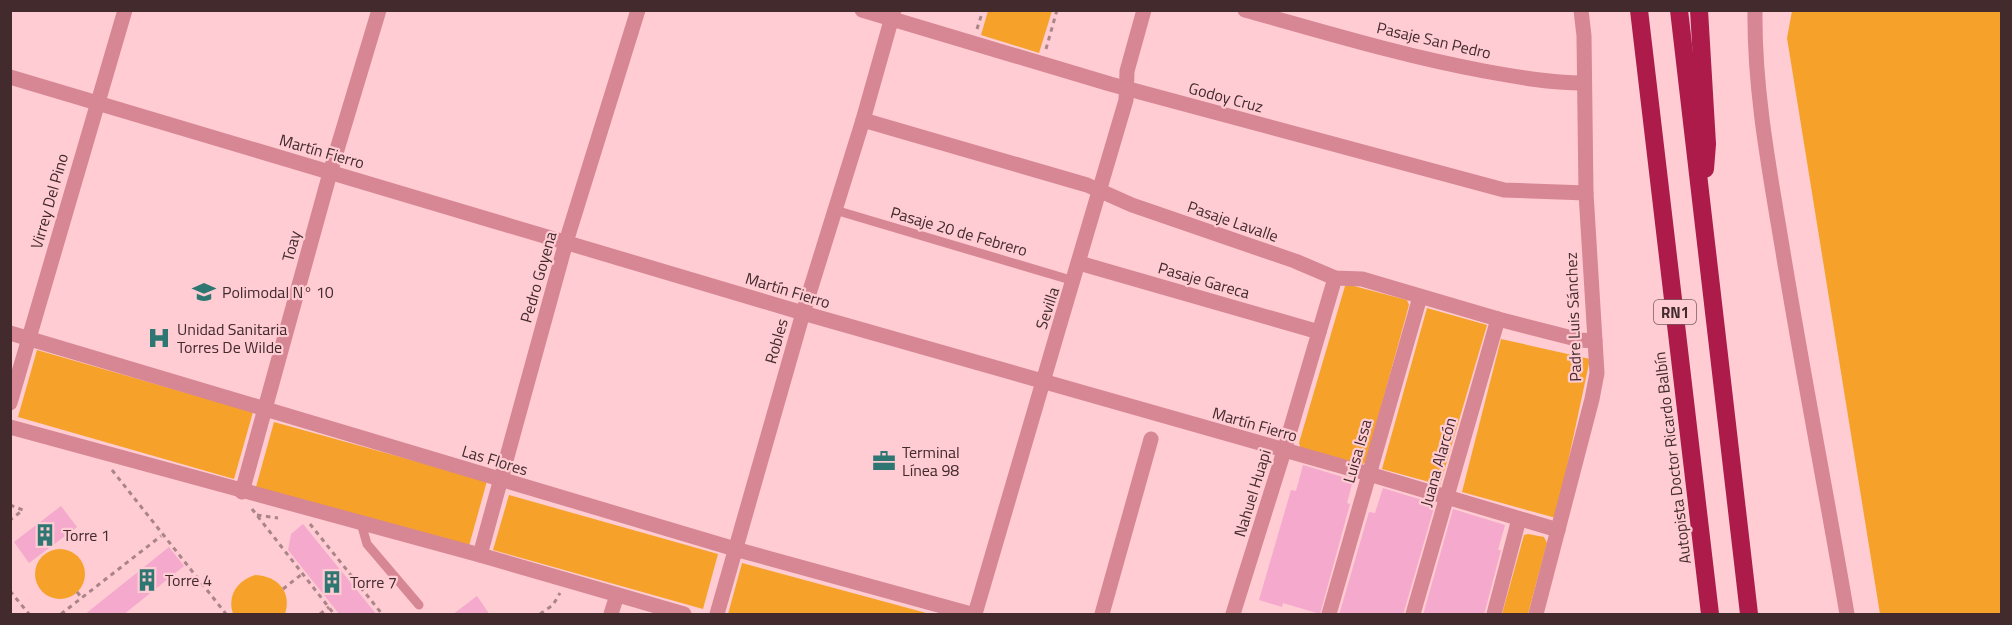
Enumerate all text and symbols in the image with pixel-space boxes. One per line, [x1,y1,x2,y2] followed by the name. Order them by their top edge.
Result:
[1375,15,1493,65] street label: Pasaje San Pedro
[1186,76,1266,118] street label: Godoy Cruz
[277,127,367,175] street label: Martín Fierro
[24,150,74,252] street label: Virrey Del Pino
[1184,194,1282,248] street label: Pasaje Lavalle
[888,200,1030,262] street label: Pasaje 20 de Febrero
[275,228,307,264] street label: Toay
[514,229,562,325] street label: Pedro Goyena
[1559,252,1587,382] street label: Padre Luis Sánchez
[1155,255,1253,305] street label: Pasaje Gareca
[743,266,833,314] street label: Martín Fierro
[191,279,217,305] school or university icon: Polimodal N° 10
[222,280,334,304] place label: Polimodal N° 10
[1029,284,1065,332] street label: Sevilla
[1654,300,1696,324] road number: RN1
[758,316,794,366] street label: Robles
[177,317,287,359] place label: Unidad Sanitaria Torres De Wilde
[146,325,172,351] hospital icon: Unidad Sanitaria Torres De Wilde
[1647,350,1697,566] street label: Autopista Doctor Ricardo Balbín
[1210,400,1300,448] street label: Martín Fierro
[1414,415,1462,509] street label: Juana Alarcón
[1336,416,1378,486] street label: Luisa Issa
[459,439,531,481] street label: Las Flores
[902,440,960,482] place label: Terminal Línea 98
[1227,446,1277,540] street label: Nahuel Huapi
[871,448,897,474] office icon: Terminal Línea 98
[32,522,58,548] building icon: Torre 1
[63,523,110,547] place label: Torre 1
[134,567,160,593] building icon: Torre 4
[165,568,212,592] place label: Torre 4
[319,569,345,595] building icon: Torre 7
[350,570,397,594] place label: Torre 7

